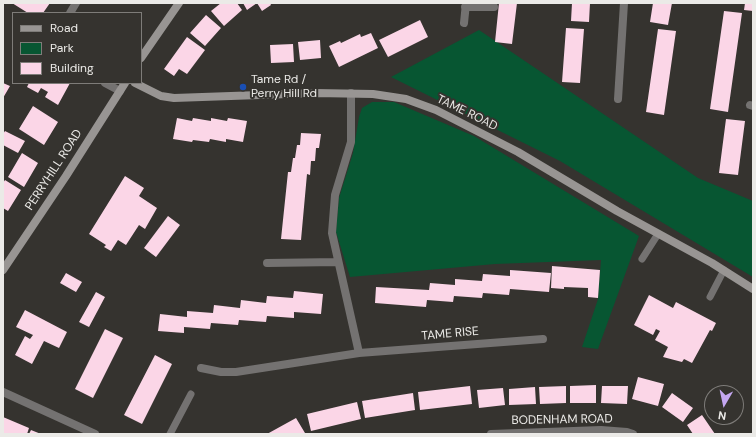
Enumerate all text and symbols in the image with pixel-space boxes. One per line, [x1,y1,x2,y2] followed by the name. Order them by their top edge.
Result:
[12,12,142,84] legend
[50,20,78,36] text: Road
[50,40,74,56] text: Park
[50,60,94,76] text: Building
[251,73,317,101] place label: Tame Rd / Perry Hill Rd
[238,82,248,92] marker: Tame Rd / Perry Hill Rd
[434,92,500,134] street label: TAME ROAD
[23,127,85,213] street label: PERRYHILL ROAD
[421,324,479,344] street label: TAME RISE
[704,385,744,425] north arrow
[717,408,727,423] text: N
[511,412,613,428] street label: BODENHAM ROAD

